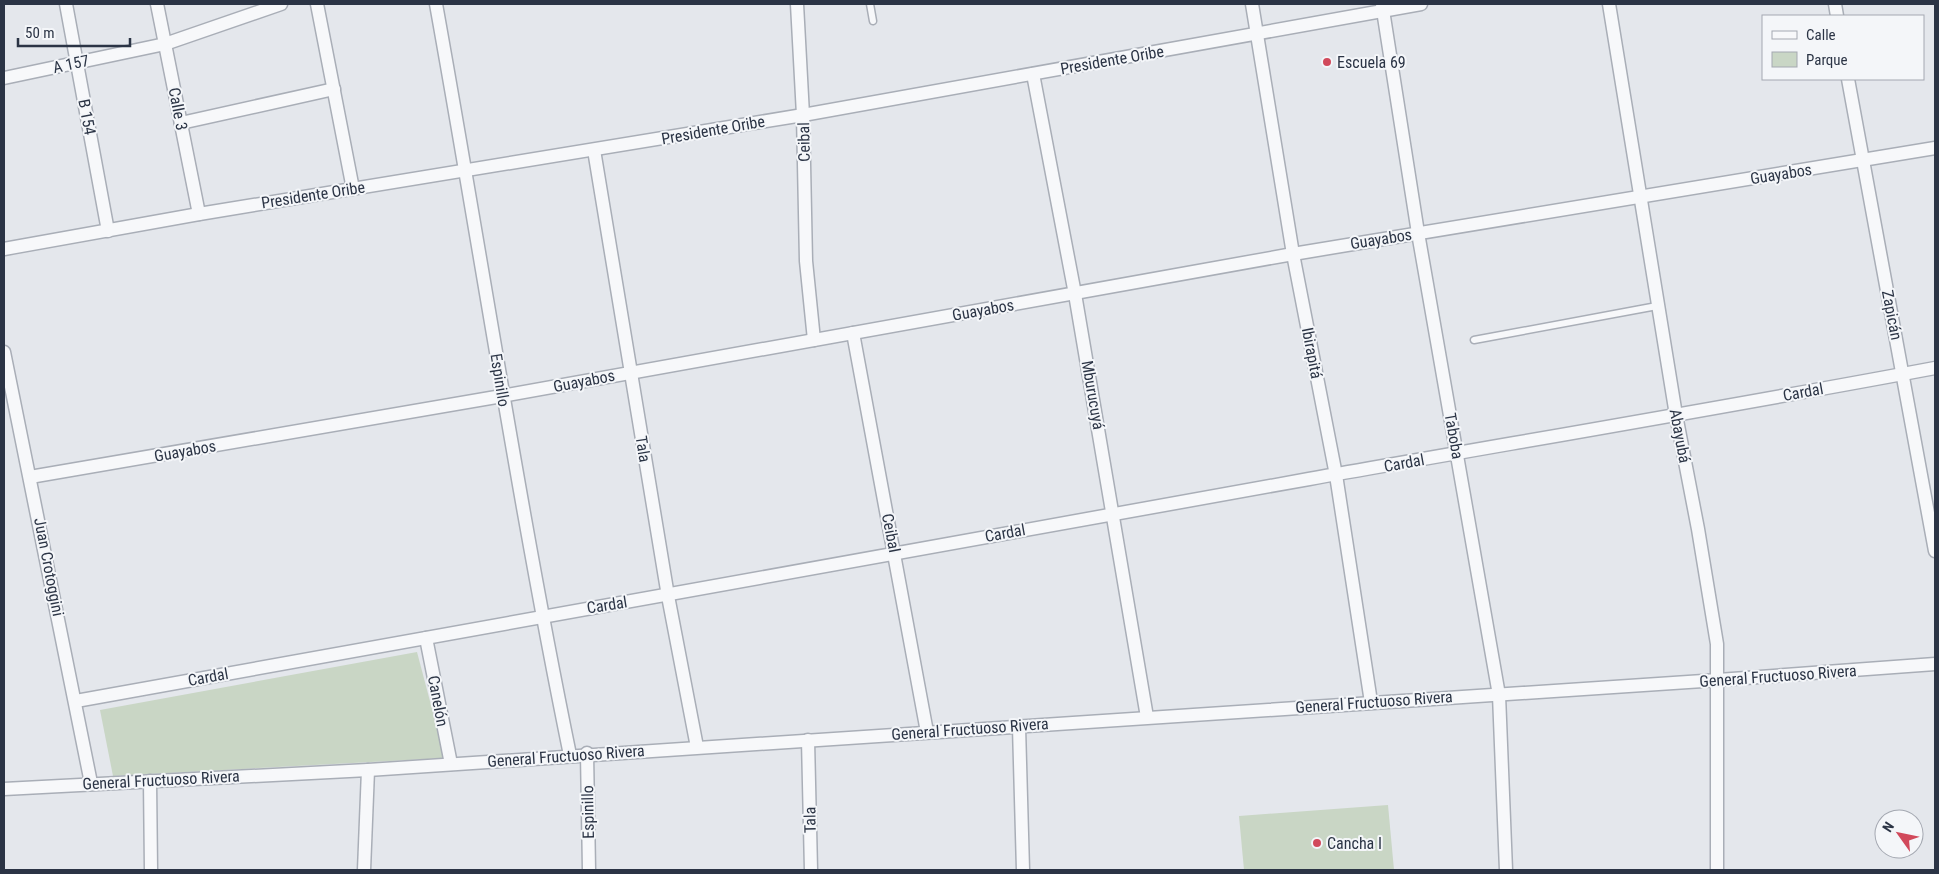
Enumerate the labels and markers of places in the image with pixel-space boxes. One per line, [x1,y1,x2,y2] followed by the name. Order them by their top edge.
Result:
[1337,53,1406,72] place label: Escuela 69
[1321,56,1333,68] marker: Escuela 69
[1327,834,1382,853] place label: Cancha I
[1311,837,1323,849] marker: Cancha I

